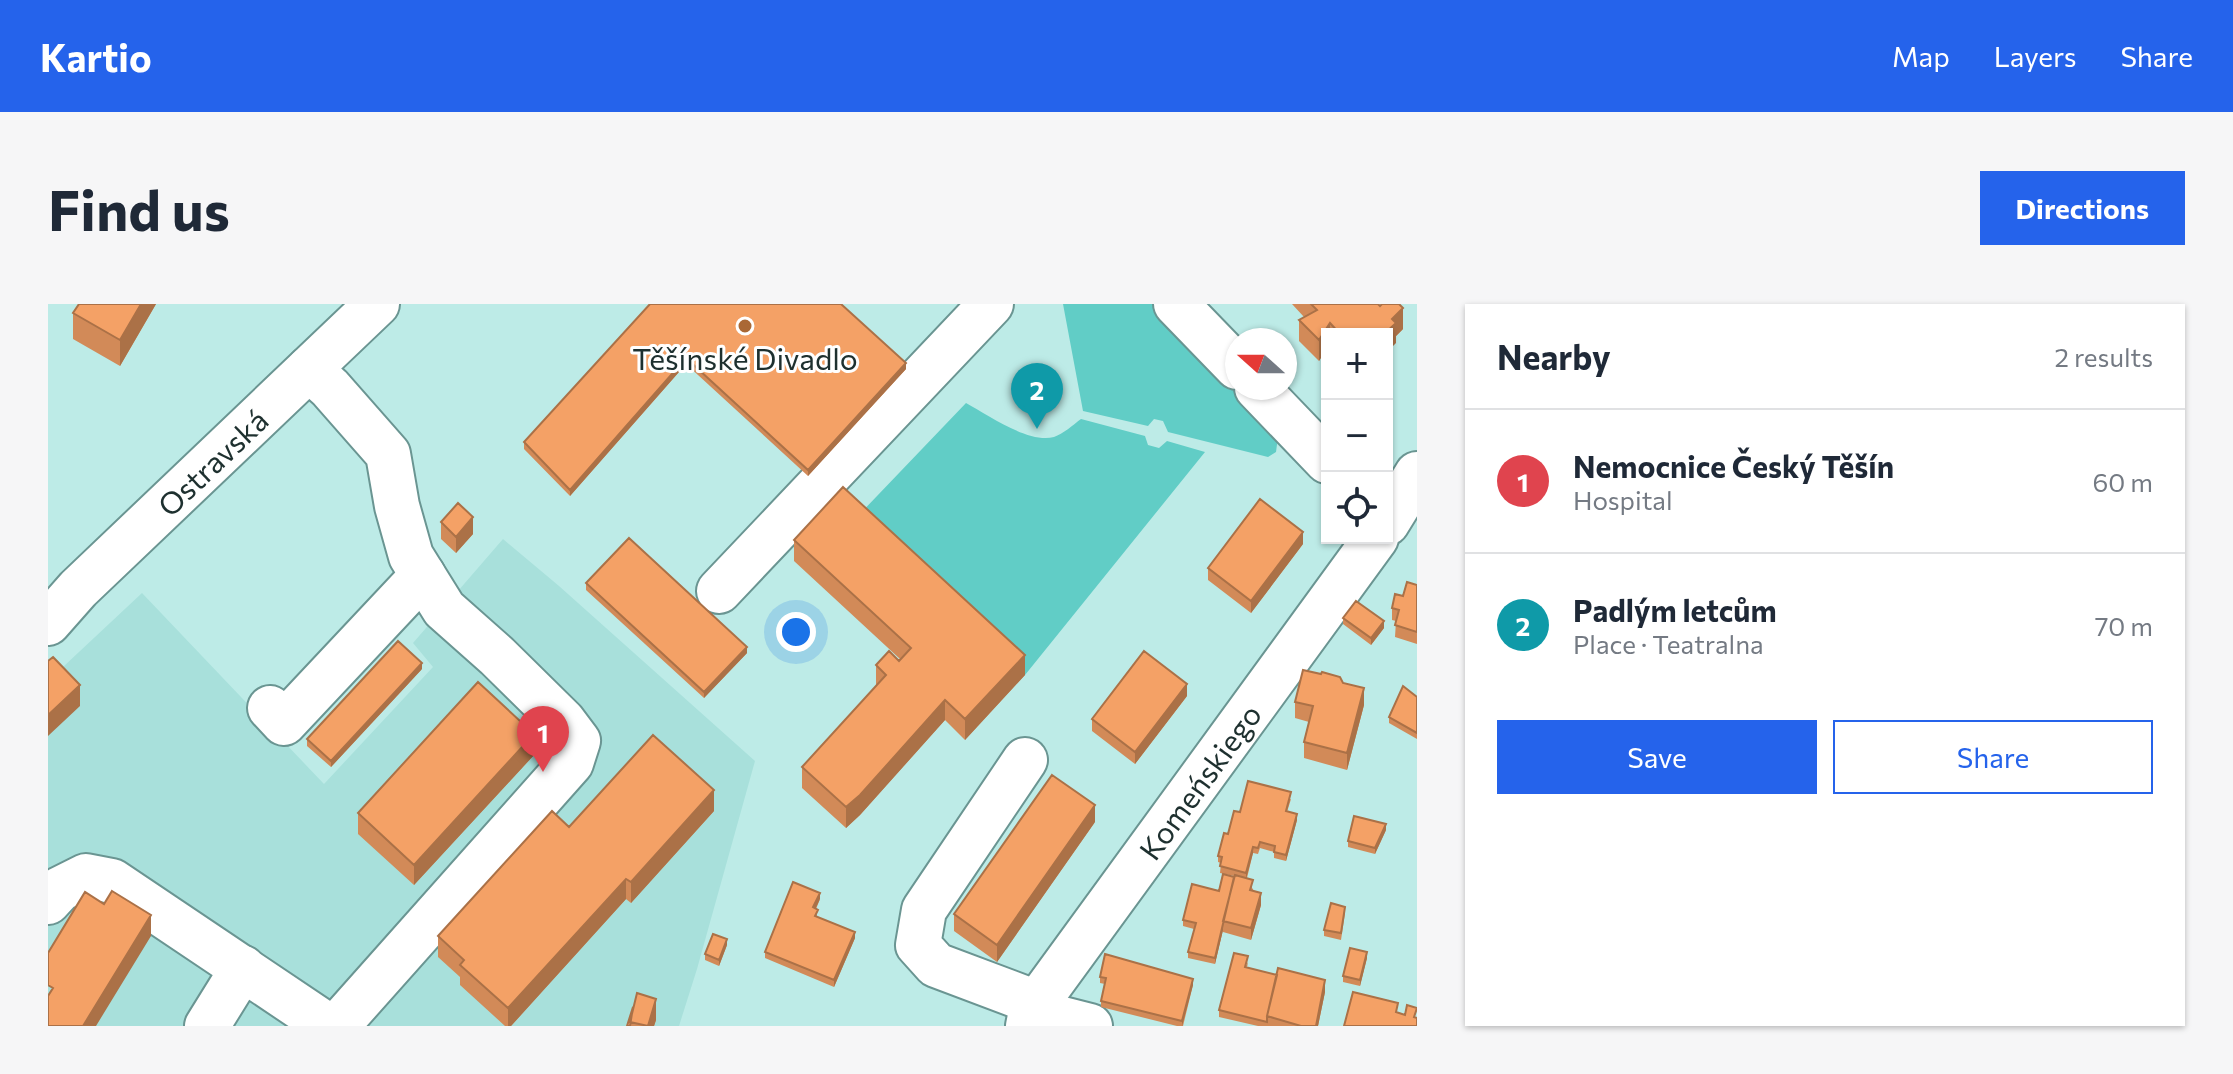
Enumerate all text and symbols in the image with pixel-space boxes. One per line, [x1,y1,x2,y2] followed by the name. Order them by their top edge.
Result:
[40,33,152,80] text: Kartio
[1892,39,1950,73] text: Map
[1994,39,2076,73] text: Layers
[2120,39,2193,73] text: Share
[1980,171,2185,245] button: Directions
[48,174,230,243] text: Find us
[736,317,754,335] marker: Těšínské Divadlo
[1225,328,1297,400] north arrow
[1321,328,1393,544] map controls
[1321,328,1393,400] button: +
[1497,335,1611,377] text: Nearby
[632,339,858,376] place label: Těšínské Divadlo
[2055,341,2153,372] text: 2 results
[1011,363,1063,429] pin: 2
[1321,400,1393,472] button: −
[149,401,274,523] street label: Ostravská
[1573,447,1894,484] text: Nemocnice Český Těšín
[1517,466,1529,497] text: 1
[2093,466,2153,497] text: 60 m
[1321,472,1393,544] button: locate
[1573,484,1673,515] text: Hospital
[1573,591,1777,628] text: Padlým letcům
[1516,610,1530,641] text: 2
[2095,610,2153,641] text: 70 m
[776,612,816,652] your location
[1573,628,1764,659] text: Place · Teatralna
[1130,696,1268,866] street label: Komeńskiego
[517,706,569,772] pin: 1
[1497,720,1817,794] button: Save
[1833,720,2153,794] button: Share

